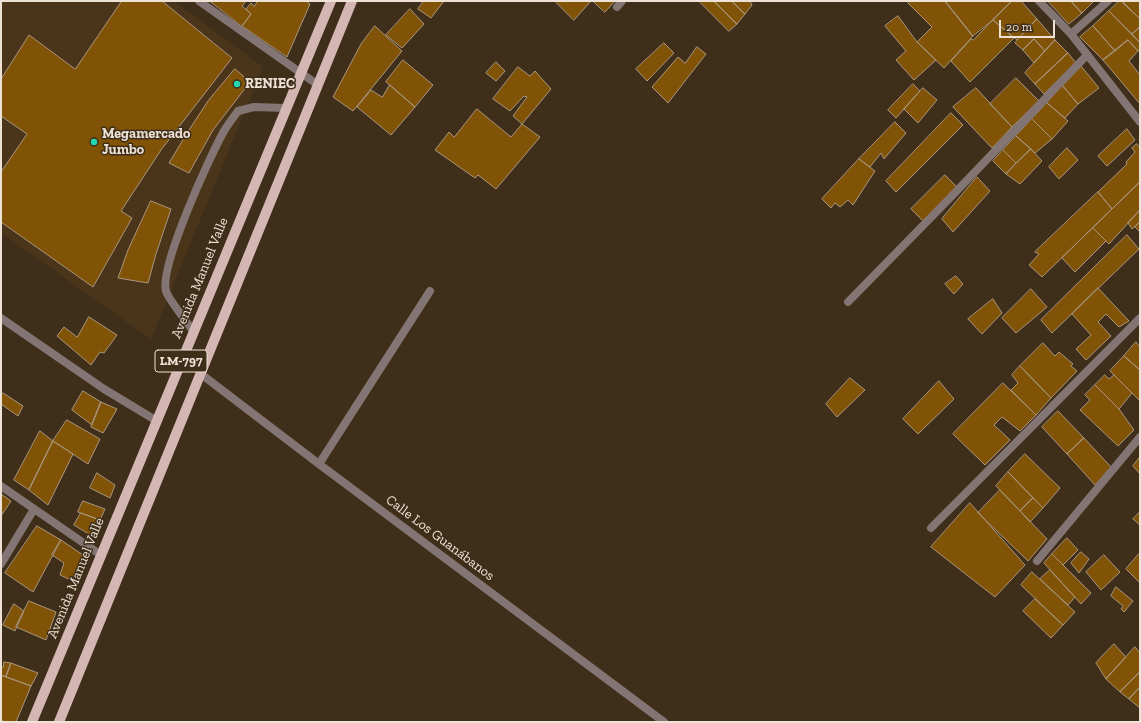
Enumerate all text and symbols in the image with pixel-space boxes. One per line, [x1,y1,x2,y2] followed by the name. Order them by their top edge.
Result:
[1001,12,1057,38] scale bar
[1006,20,1032,34] text: 20 m
[245,76,295,92] place label: RENIEC
[232,79,242,89] marker: RENIEC
[102,126,190,158] place label: Megamercado Jumbo
[89,137,99,147] marker: Megamercado Jumbo
[168,215,232,341] street label: Avenida Manuel Valle
[155,350,207,372] road number: LM-797
[382,492,498,584] street label: Calle Los Guanábanos
[44,515,108,641] street label: Avenida Manuel Valle

